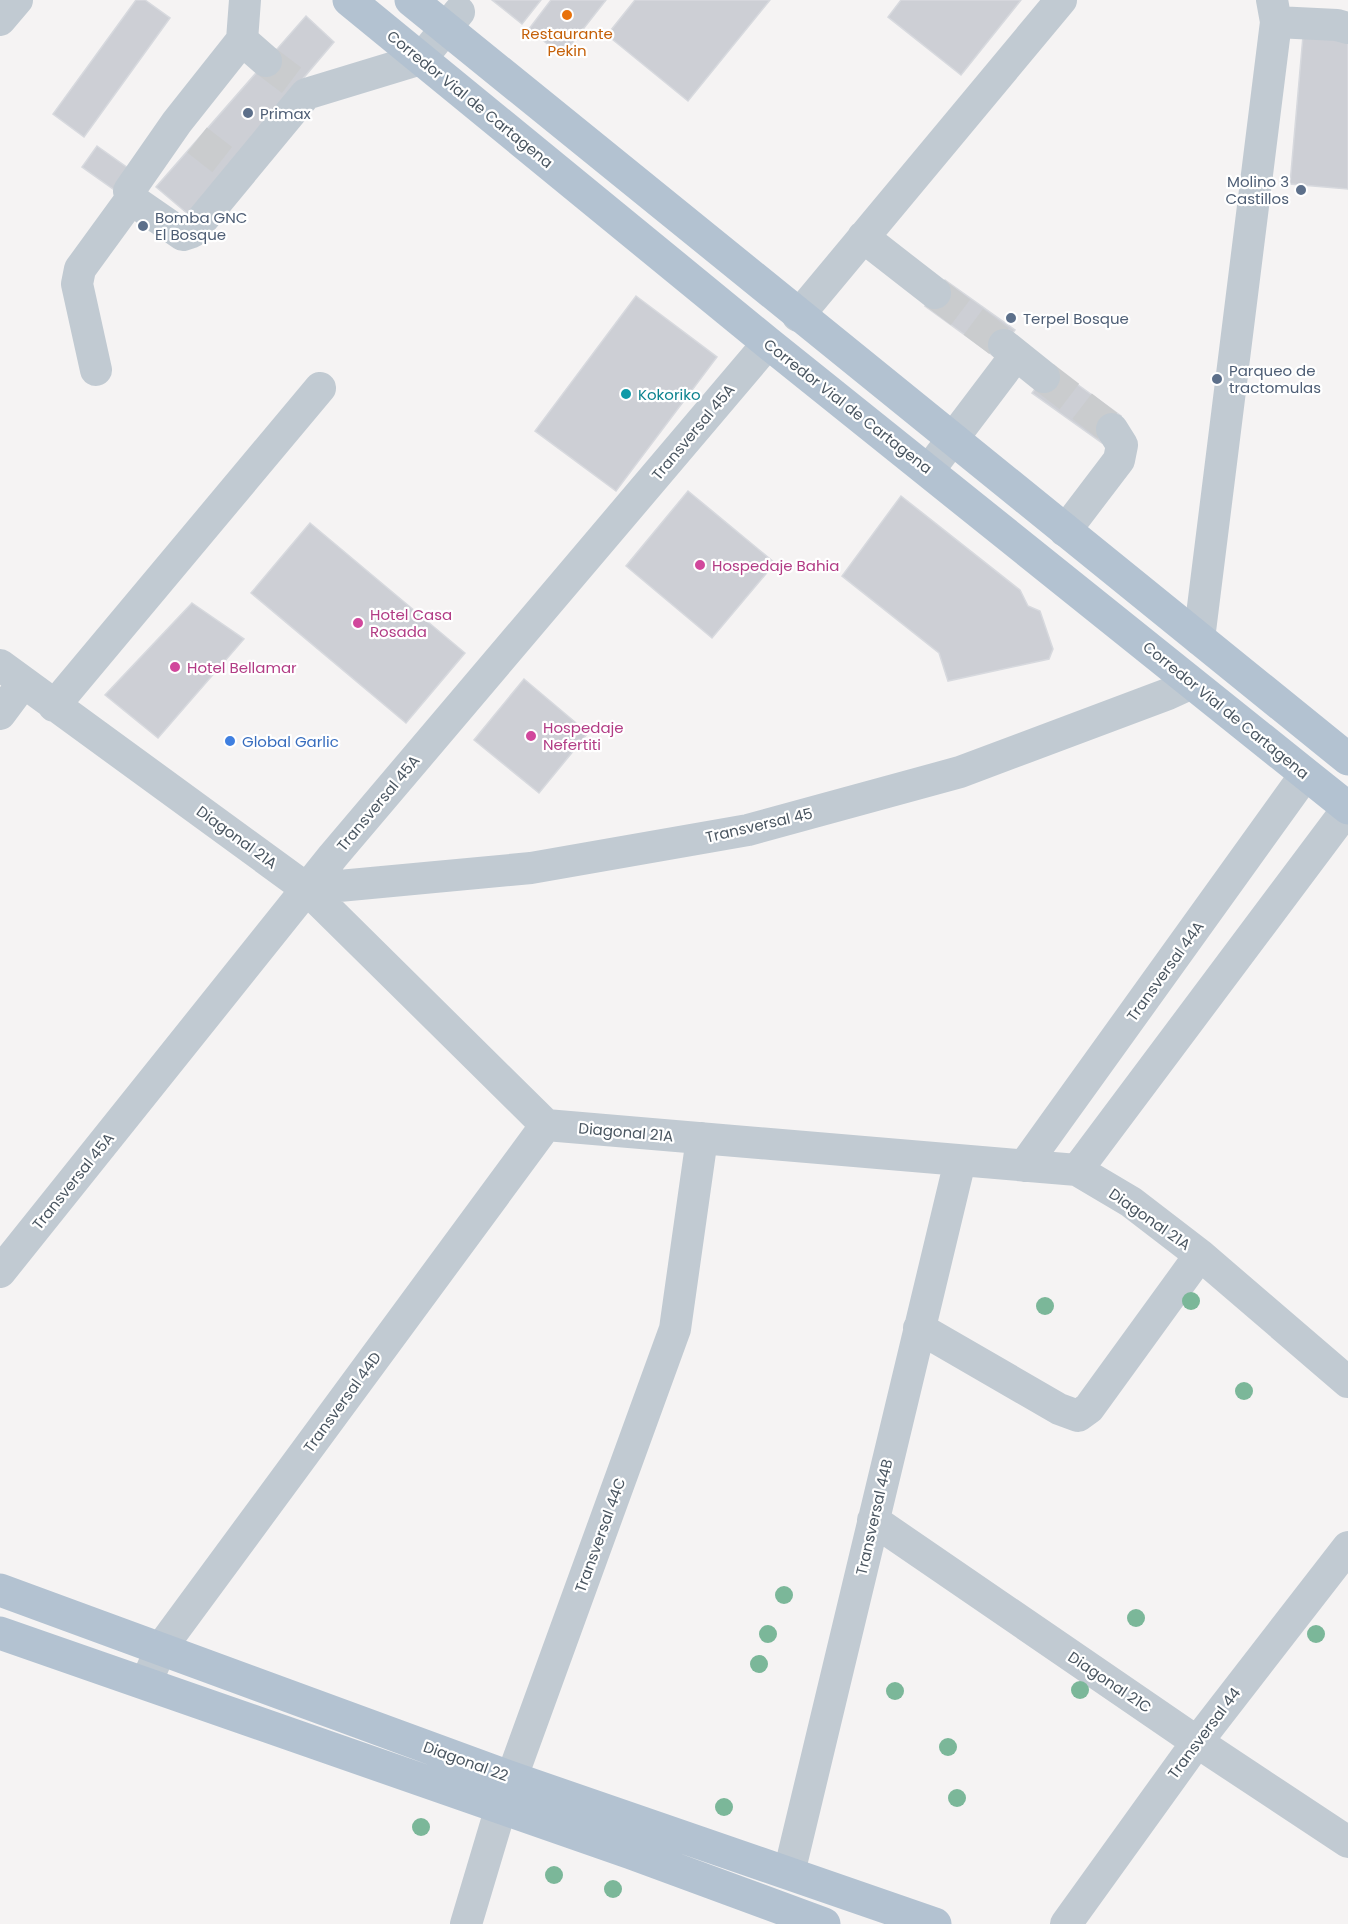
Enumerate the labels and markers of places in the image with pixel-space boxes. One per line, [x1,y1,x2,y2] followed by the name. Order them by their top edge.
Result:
[560,8,574,22] marker: Restaurante Pekin
[521,23,613,61] place label: Restaurante Pekin
[260,103,311,124] place label: Primax
[241,106,255,120] marker: Primax
[1225,171,1289,209] place label: Molino 3 Castillos
[1294,183,1308,197] marker: Molino 3 Castillos
[155,207,247,245] place label: Bomba GNC El Bosque
[136,219,150,233] marker: Bomba GNC El Bosque
[1023,308,1129,329] place label: Terpel Bosque
[1004,311,1018,325] marker: Terpel Bosque
[1229,360,1321,398] place label: Parqueo de tractomulas
[1210,372,1224,386] marker: Parqueo de tractomulas
[638,384,701,405] place label: Kokoriko
[619,387,633,401] marker: Kokoriko
[712,555,839,576] place label: Hospedaje Bahia
[693,558,707,572] marker: Hospedaje Bahia
[370,604,452,642] place label: Hotel Casa Rosada
[351,616,365,630] marker: Hotel Casa Rosada
[187,657,297,678] place label: Hotel Bellamar
[168,660,182,674] marker: Hotel Bellamar
[543,717,624,755] place label: Hospedaje Nefertiti
[524,729,538,743] marker: Hospedaje Nefertiti
[242,731,339,752] place label: Global Garlic
[223,734,237,748] marker: Global Garlic

